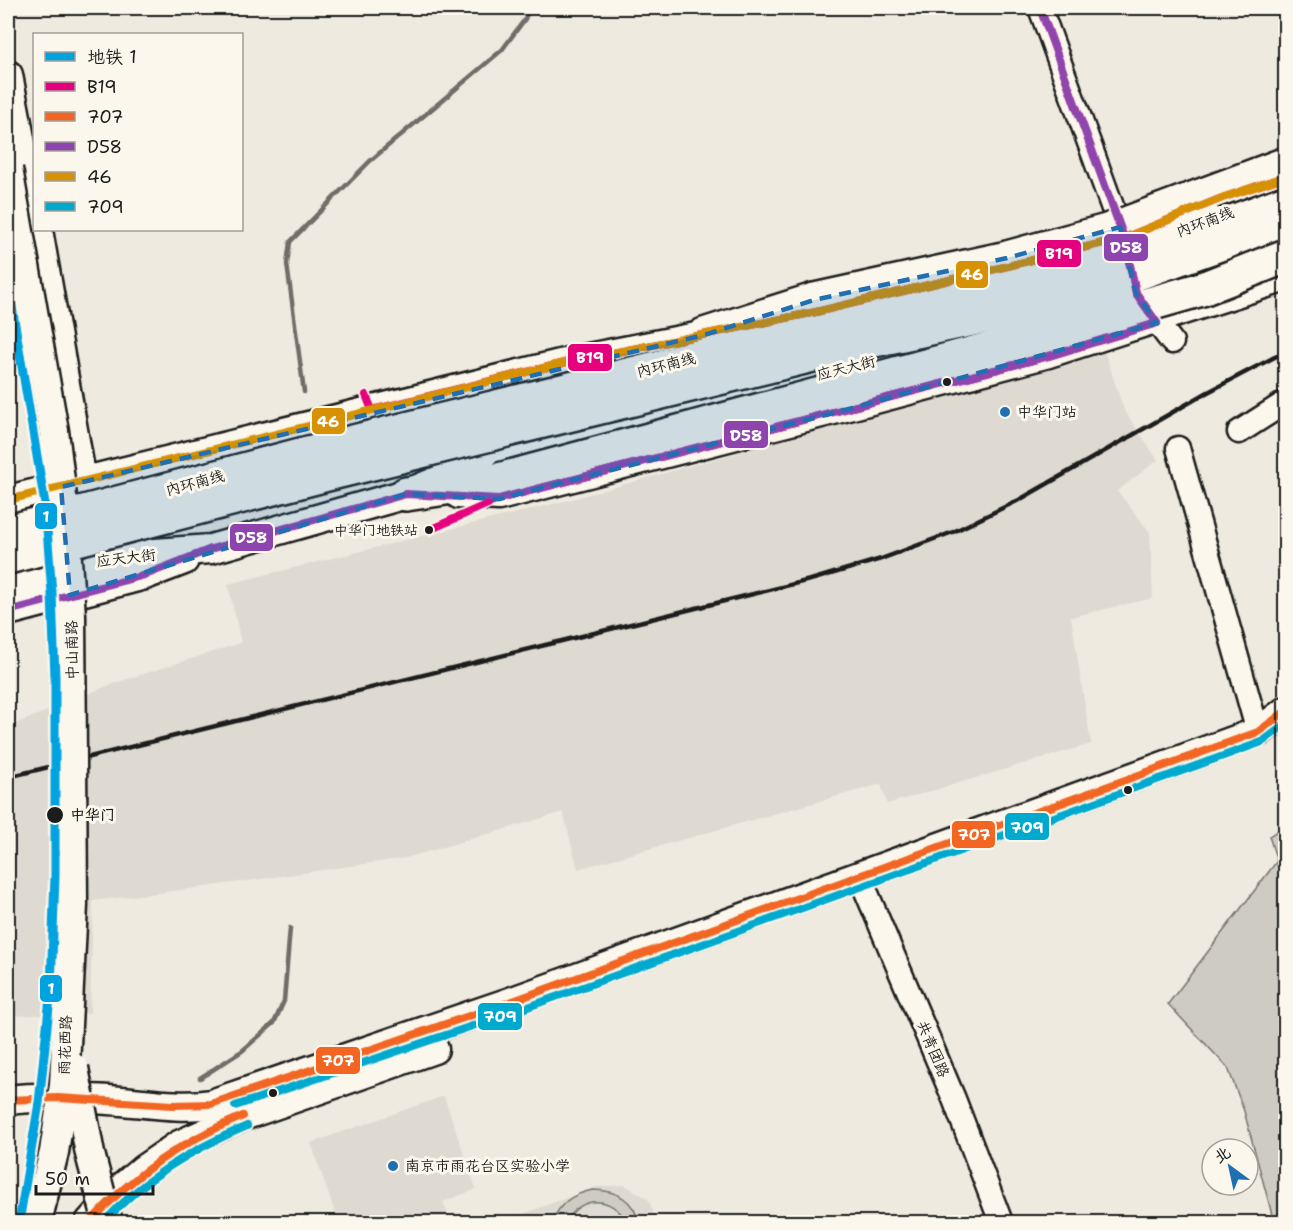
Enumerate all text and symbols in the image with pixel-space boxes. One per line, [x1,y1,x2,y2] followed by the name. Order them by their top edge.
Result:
[33,33,243,231] legend
[87,45,137,69] text: 地铁 1
[87,75,117,99] text: B19
[87,105,123,129] text: 707
[87,135,122,159] text: D58
[87,165,112,189] text: 46
[87,195,124,219] text: 709
[1173,202,1237,242] street label: 内环南线
[1103,233,1149,262] line badge: D58
[1110,237,1142,258] text: D58
[1036,239,1082,268] line badge: B19
[1045,243,1073,264] text: B19
[955,260,989,289] line badge: 46
[961,264,983,285] text: 46
[567,343,613,372] line badge: B19
[576,347,604,368] text: B19
[634,348,698,382] street label: 内环南线
[814,351,878,385] street label: 应天大街
[941,376,953,388] unlabelled marker
[1017,402,1077,422] place label: 中华门站
[998,405,1012,419] marker: 中华门站
[311,407,346,435] line badge: 46
[317,411,339,432] text: 46
[723,420,769,449] line badge: D58
[730,425,762,446] text: D58
[163,466,227,500] street label: 内环南线
[34,502,58,530] line badge: 1
[42,506,50,527] text: 1
[334,521,418,539] place label: 中华门地铁站
[229,523,274,552] line badge: D58
[423,524,435,536] marker: 中华门地铁站
[235,527,267,548] text: D58
[95,544,157,572] street label: 应天大街
[61,620,83,680] street label: 中山南路
[1122,784,1134,796] unlabelled marker
[45,805,65,825] marker: 中华门
[70,805,115,825] place label: 中华门
[1004,812,1050,841] line badge: 709
[1010,817,1044,838] text: 709
[951,820,996,849] line badge: 707
[957,824,991,845] text: 707
[39,974,63,1003] line badge: 1
[47,978,55,999] text: 1
[477,1002,523,1031] line badge: 709
[483,1006,517,1027] text: 709
[54,1015,76,1075] street label: 雨花西路
[912,1017,954,1081] street label: 共青团路
[315,1046,361,1075] line badge: 707
[321,1050,355,1071] text: 707
[267,1087,279,1099] unlabelled marker
[1200,1137,1260,1197] north arrow
[1210,1142,1235,1168] text: 北
[405,1156,570,1176] place label: 南京市雨花台区实验小学
[36,1158,153,1196] scale bar
[386,1159,400,1173] marker: 南京市雨花台区实验小学
[45,1167,90,1191] text: 50 m

